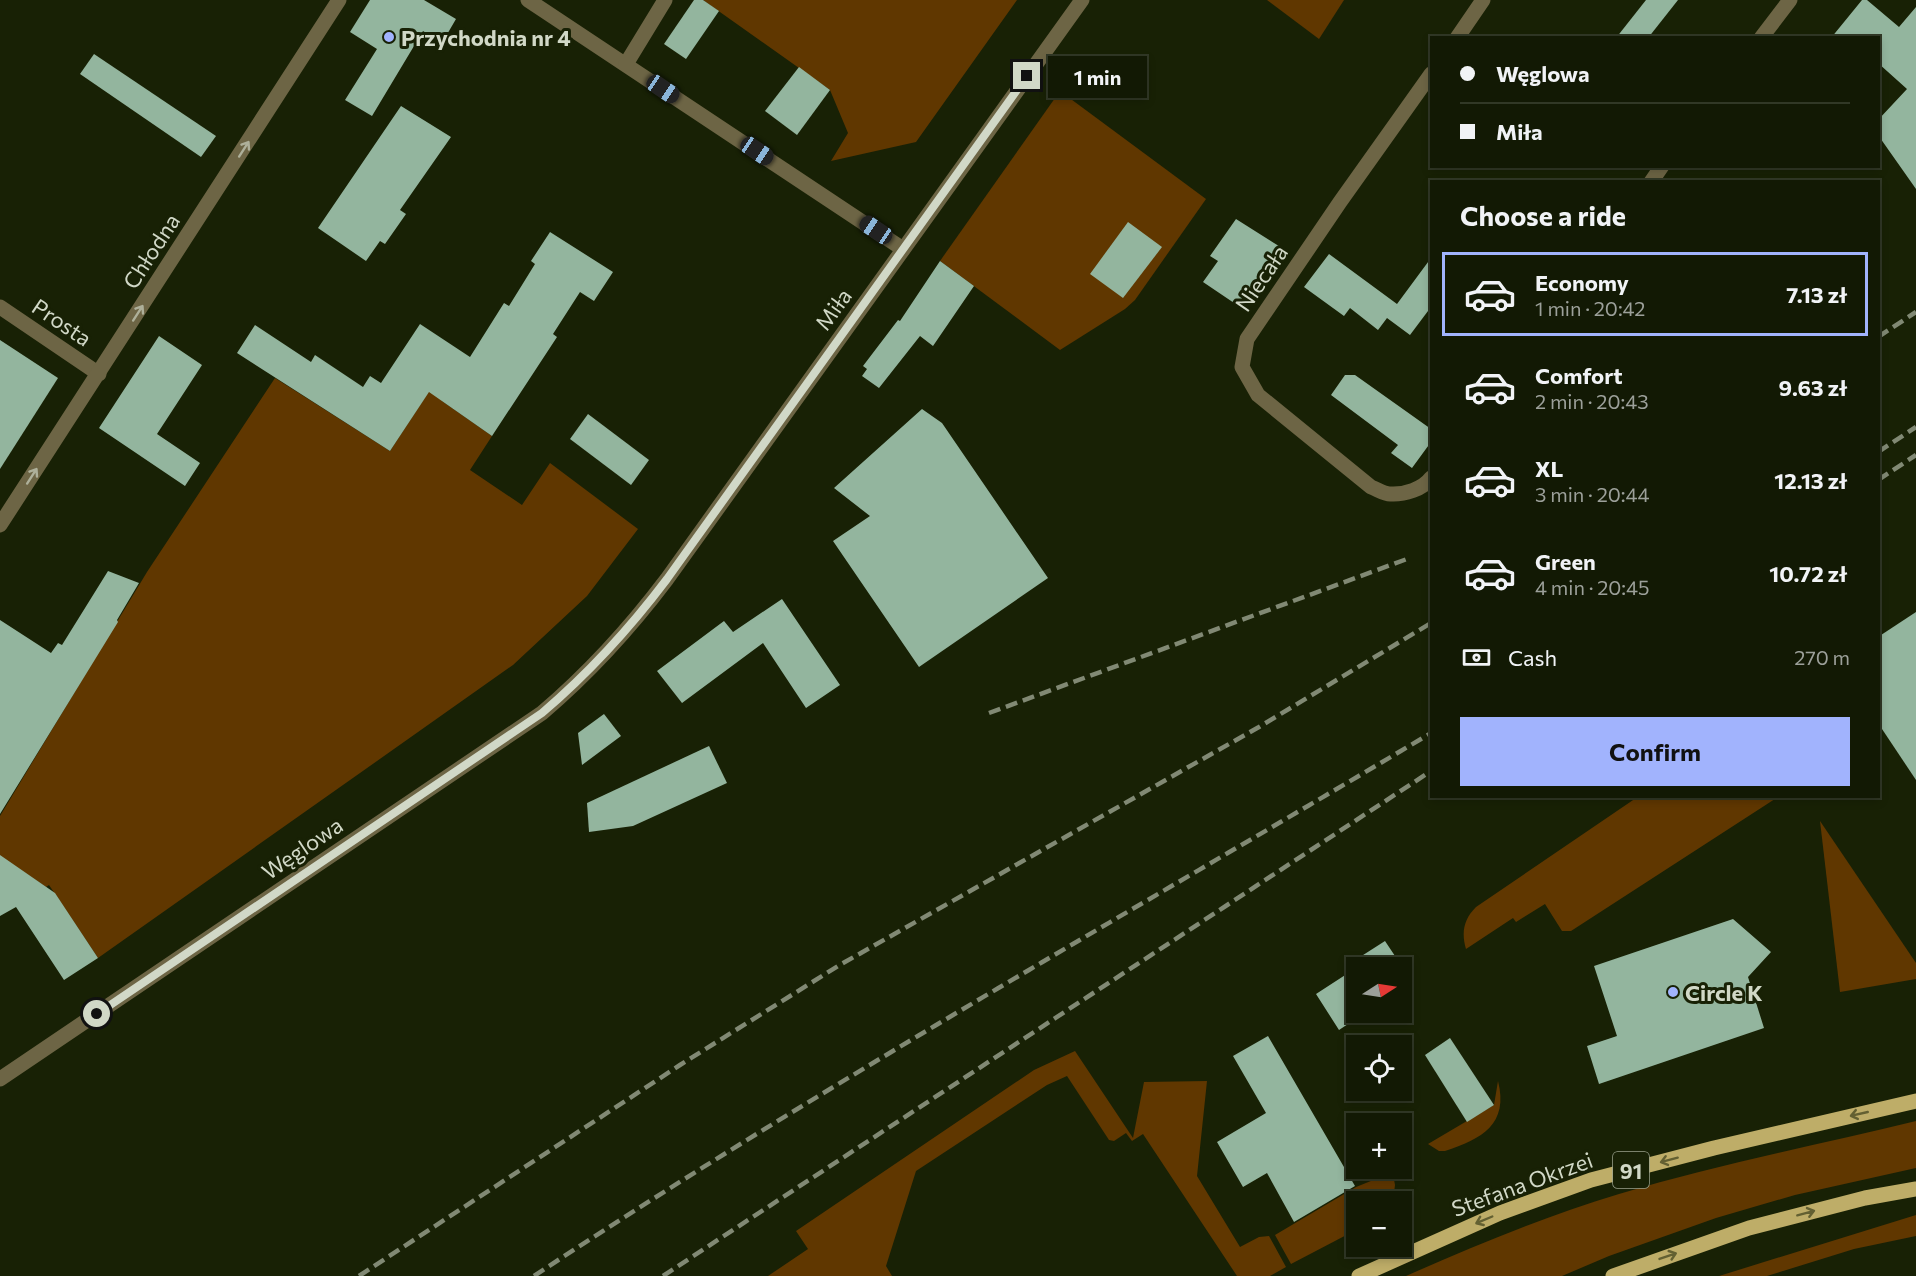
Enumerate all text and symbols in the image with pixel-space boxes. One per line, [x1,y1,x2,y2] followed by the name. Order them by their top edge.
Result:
[401,24,571,51] place label: Przychodnia nr 4
[382,30,396,44] marker: Przychodnia nr 4
[1048,55,1147,97] callout: 1 min
[1496,60,1589,87] text: Węglowa
[1013,62,1040,89] route end
[1074,65,1121,89] text: 1 min
[643,71,683,107] car
[1496,118,1543,145] text: Miła
[737,133,777,169] car
[237,140,250,157] one-way arrow
[1460,199,1626,232] text: Choose a ride
[117,208,185,294] street label: Chłodna
[856,212,896,248] car
[1229,240,1293,316] street label: Niecała
[1463,267,1517,321] icon: car
[1535,269,1629,296] text: Economy
[1786,281,1847,308] text: 7.13 zł
[809,283,857,335] street label: Miła
[27,292,97,352] street label: Prosta
[1535,296,1645,320] text: 1 min · 20:42
[132,305,144,321] one-way arrow
[1463,360,1517,414] icon: car
[1535,362,1623,389] text: Comfort
[1779,374,1847,401] text: 9.63 zł
[1535,389,1649,413] text: 2 min · 20:43
[1463,453,1517,507] icon: car
[1535,455,1563,482] text: XL
[1774,467,1847,494] text: 12.13 zł
[26,468,38,485] one-way arrow
[1535,482,1649,506] text: 3 min · 20:44
[1463,546,1517,600] icon: car
[1535,548,1596,575] text: Green
[1769,560,1847,587] text: 10.72 zł
[1535,575,1650,599] text: 4 min · 20:45
[1460,641,1493,674] icon: cash
[1508,644,1557,671] text: Cash
[1794,645,1850,669] text: 270 m
[1460,717,1850,786] button: Confirm
[256,811,348,885] street label: Węglowa
[1346,957,1412,1023] north arrow
[1346,957,1412,1257] map controls
[1685,979,1763,1006] place label: Circle K
[1666,985,1680,999] marker: Circle K
[83,1000,110,1027] route start
[1346,1035,1412,1101] button: locate
[1850,1109,1869,1120] one-way arrow
[1346,1113,1412,1179] button: +
[1448,1146,1596,1222] street label: Stefana Okrzei
[1613,1152,1649,1188] road number: 91
[1660,1154,1679,1166] one-way arrow
[1346,1191,1412,1257] button: −
[1796,1207,1815,1219] one-way arrow
[1476,1215,1494,1226] one-way arrow
[1658,1250,1677,1261] one-way arrow

